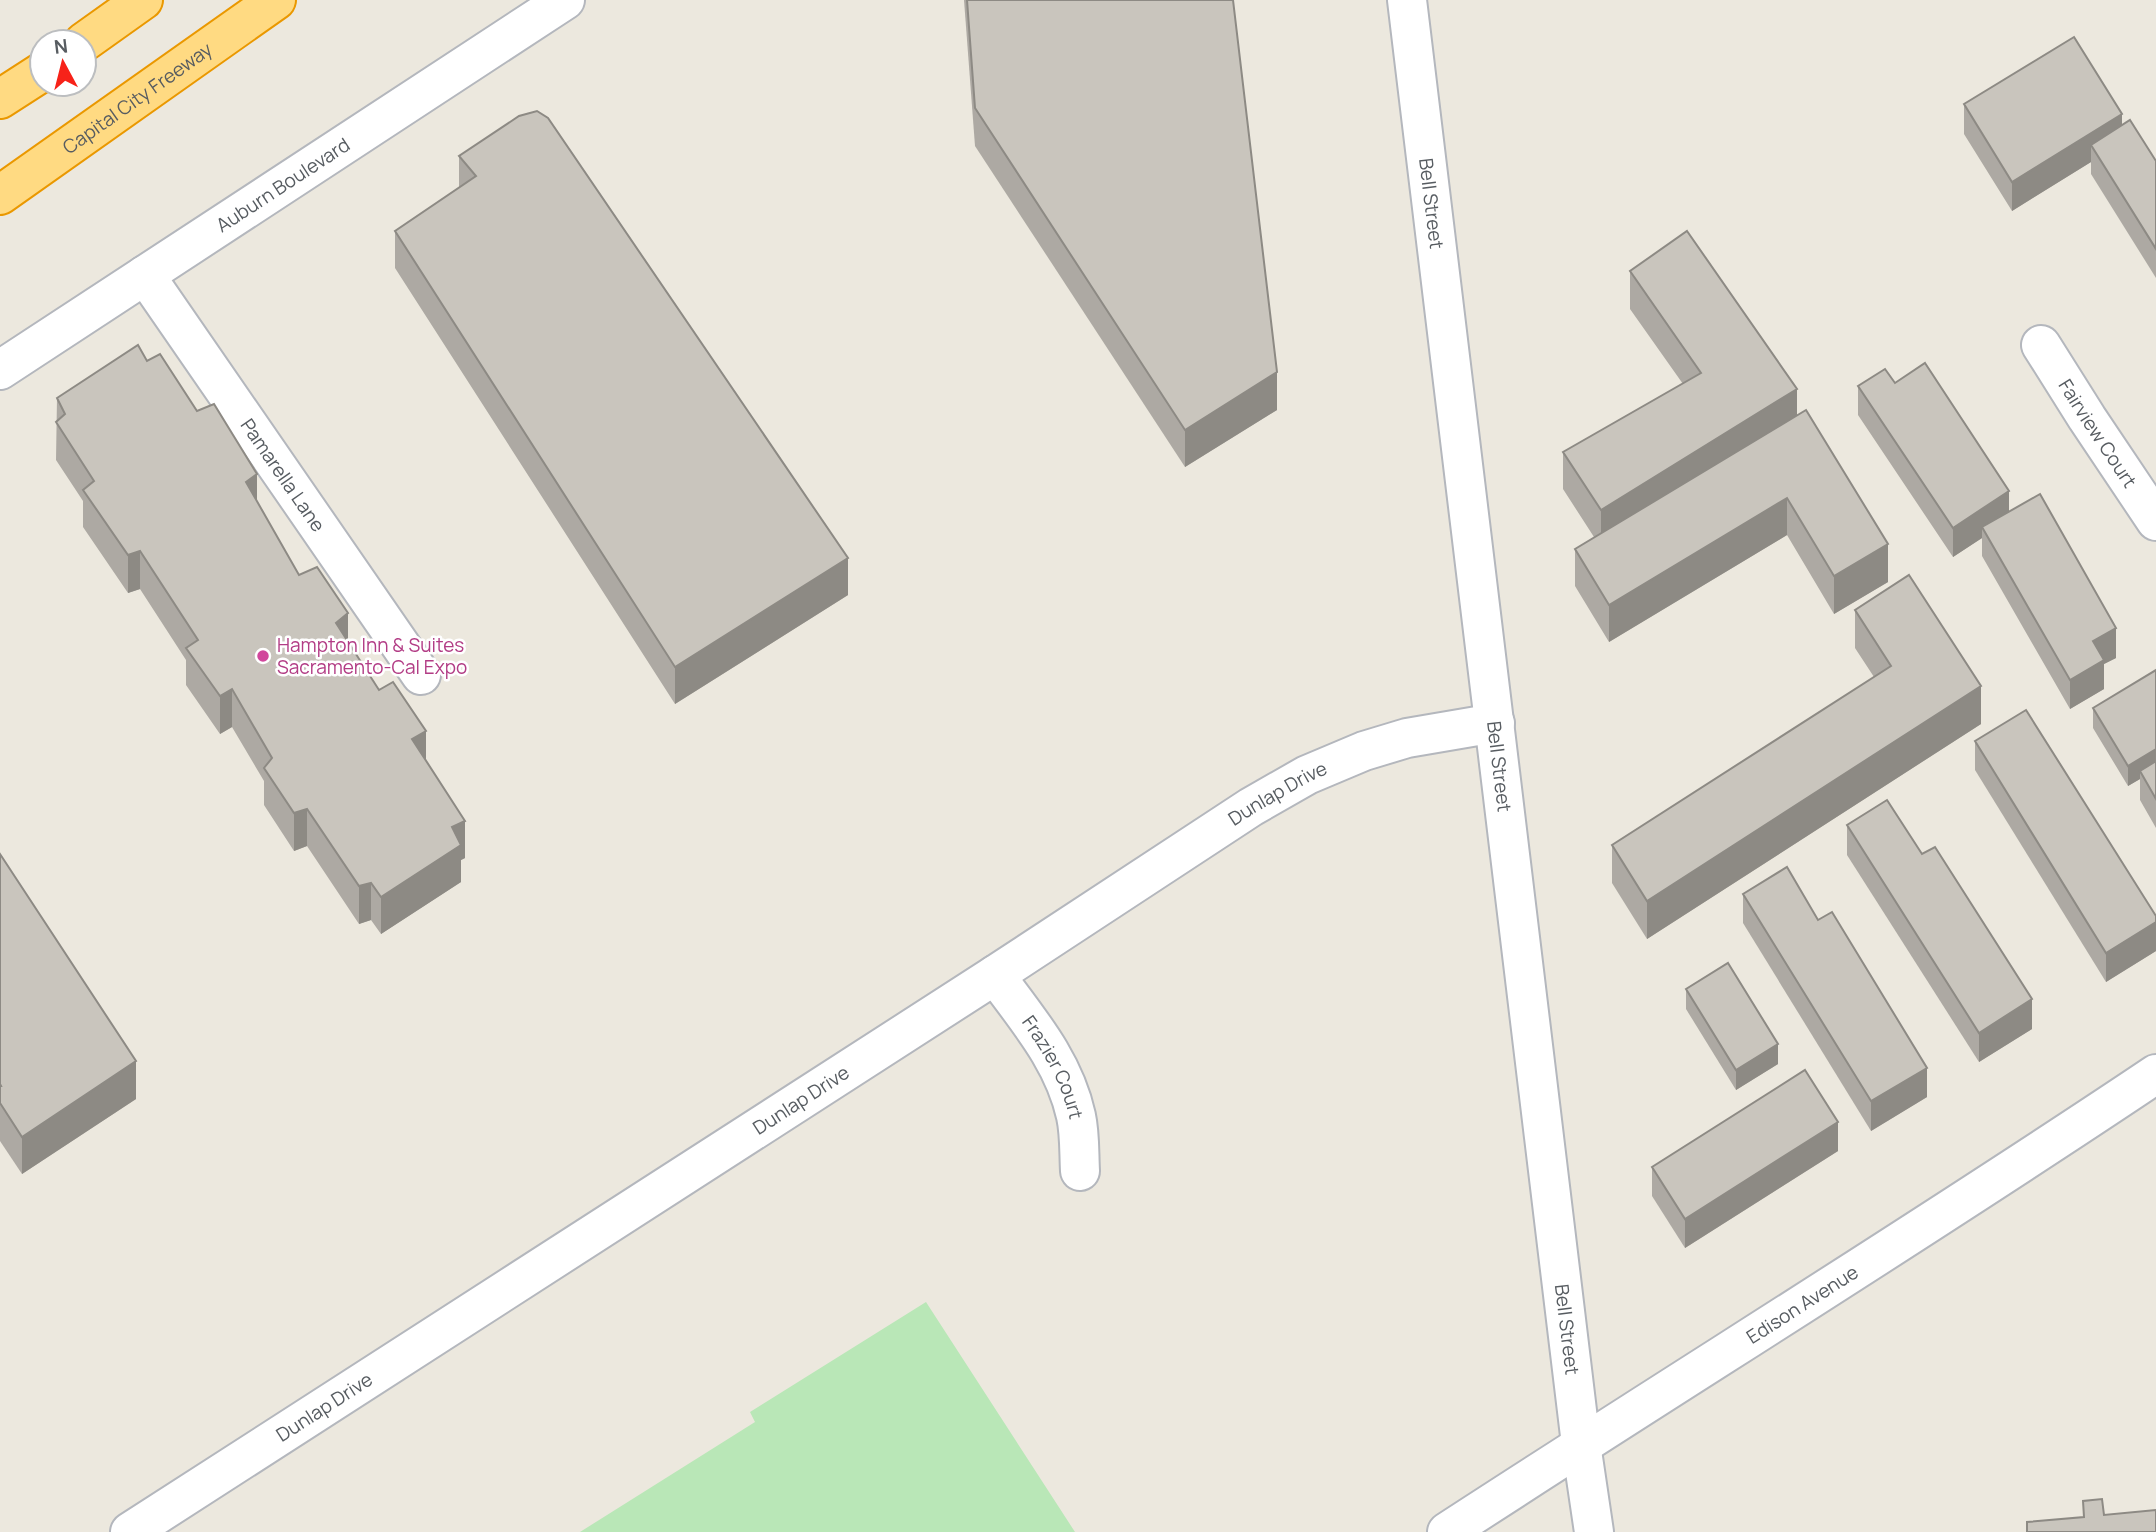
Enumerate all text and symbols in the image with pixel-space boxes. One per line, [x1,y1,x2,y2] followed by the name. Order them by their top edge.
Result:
[28,28,98,98] north arrow
[53,32,69,60] text: N
[57,36,217,160] street label: Capital City Freeway
[211,132,355,238] street label: Auburn Boulevard
[1413,157,1450,250] street label: Bell Street
[2053,374,2143,493] street label: Fairview Court
[235,413,331,537] street label: Pamarella Lane
[277,632,467,680] place label: Hampton Inn & Suites Sacramento-Cal Expo
[255,648,271,664] marker: Hampton Inn & Suites Sacramento-Cal Expo
[1481,720,1518,813] street label: Bell Street
[1223,755,1331,832] street label: Dunlap Drive
[1016,1010,1089,1122] street label: Frazier Court
[748,1059,854,1141] street label: Dunlap Drive
[1741,1259,1863,1350] street label: Edison Avenue
[1549,1282,1586,1376] street label: Bell Street
[271,1366,377,1448] street label: Dunlap Drive

